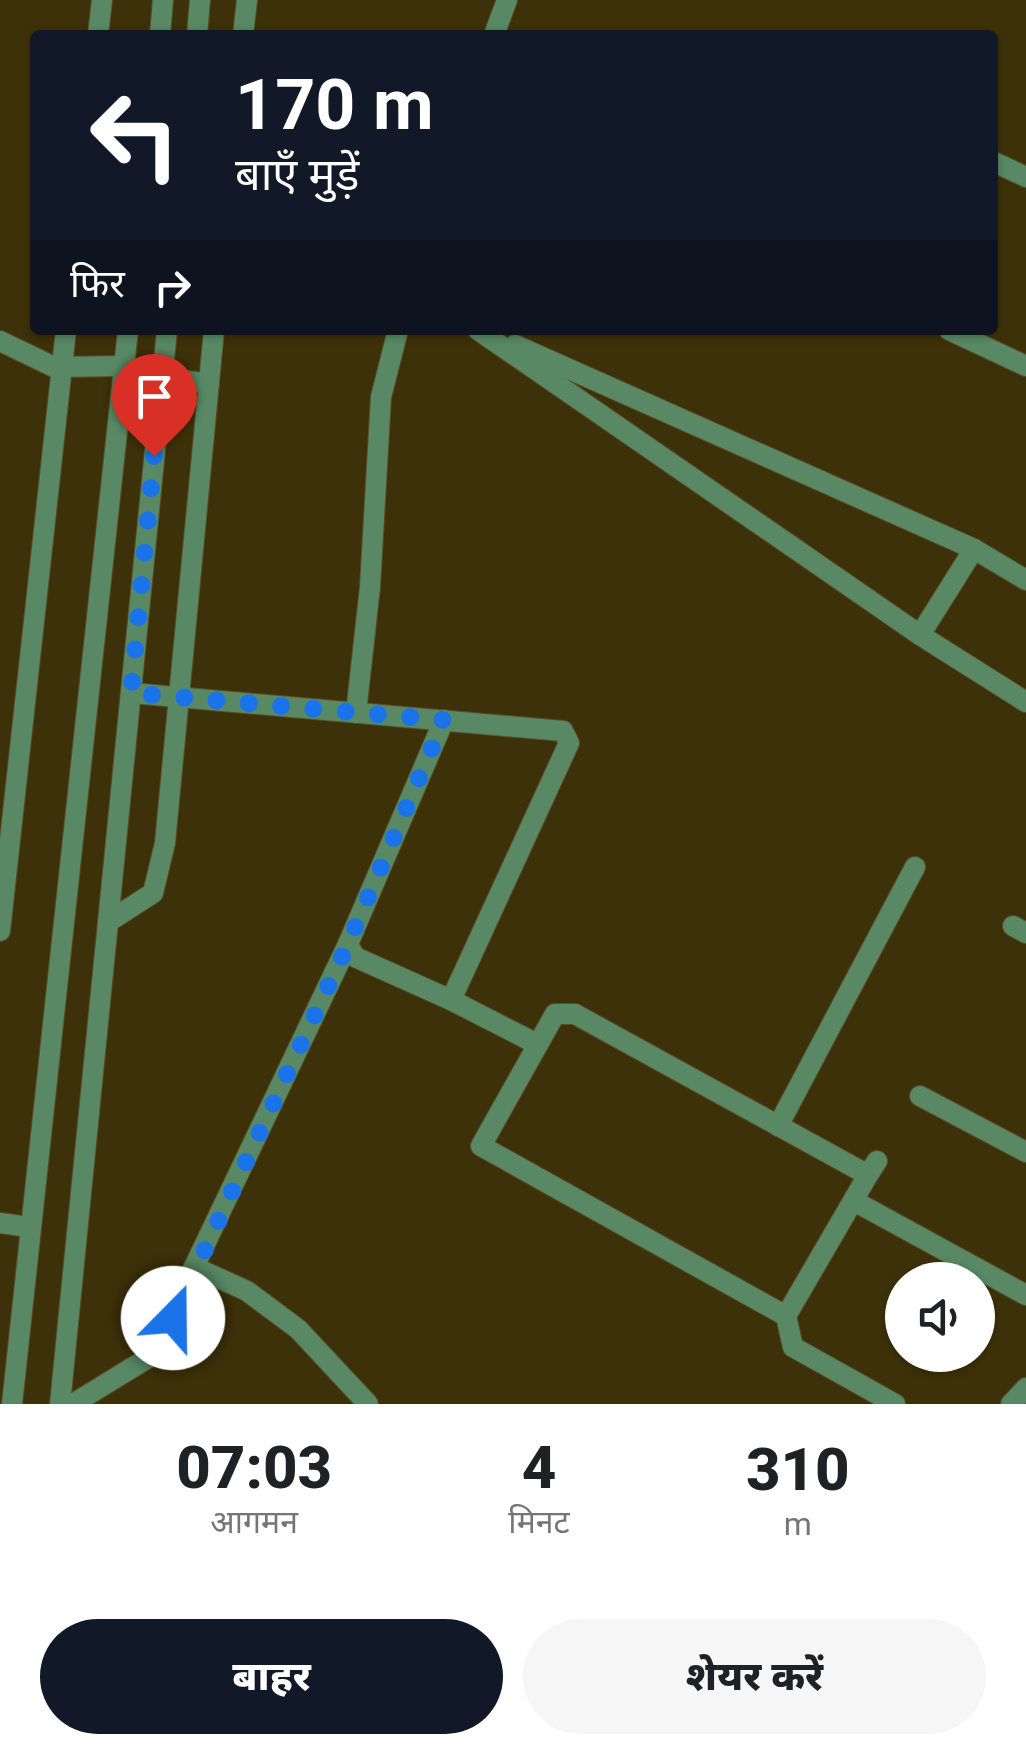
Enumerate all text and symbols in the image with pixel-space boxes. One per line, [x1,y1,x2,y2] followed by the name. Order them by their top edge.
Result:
[235,64,434,146] text: 170 m
[70,70,200,200] icon: left
[235,148,359,201] text: बाएँ मुड़ें
[145,260,200,315] icon: right
[70,262,125,306] text: फिर
[112,354,197,457] pin
[127,369,182,424] icon: arrive
[885,1262,995,1372] map controls
[885,1262,995,1372] button: sound
[121,1266,225,1370] position arrow
[176,1432,332,1503] text: 07:03
[522,1432,556,1503] text: 4
[746,1434,850,1505] text: 310
[210,1503,298,1541] text: आगमन
[508,1503,570,1541] text: मिनट
[784,1505,812,1543] text: m
[40,1619,503,1734] button: बाहर
[523,1619,986,1734] button: शेयर करें

